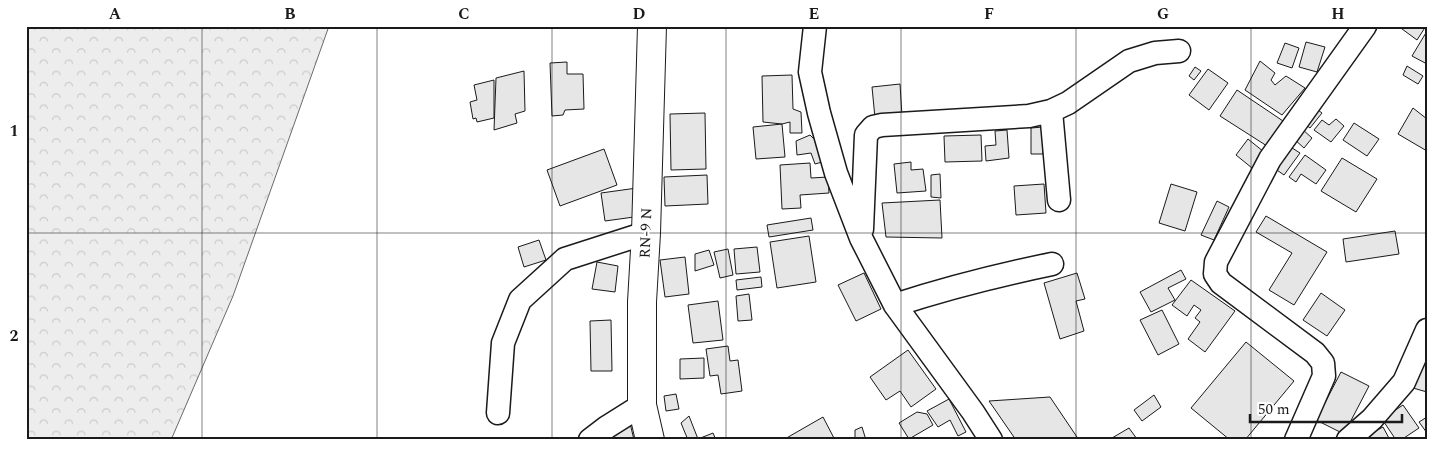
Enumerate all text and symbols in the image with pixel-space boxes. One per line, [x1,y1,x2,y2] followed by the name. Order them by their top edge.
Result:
[109,2,122,26] text: A
[284,2,296,26] text: B
[458,2,470,26] text: C
[633,2,646,26] text: D
[809,2,819,26] text: E
[984,2,994,26] text: F
[1157,2,1169,26] text: G
[1331,2,1345,26] text: H
[10,119,18,143] text: 1
[634,207,658,259] street label: RN-9 N
[10,324,19,348] text: 2
[1250,391,1403,423] scale bar
[1258,398,1290,421] text: 50 m

